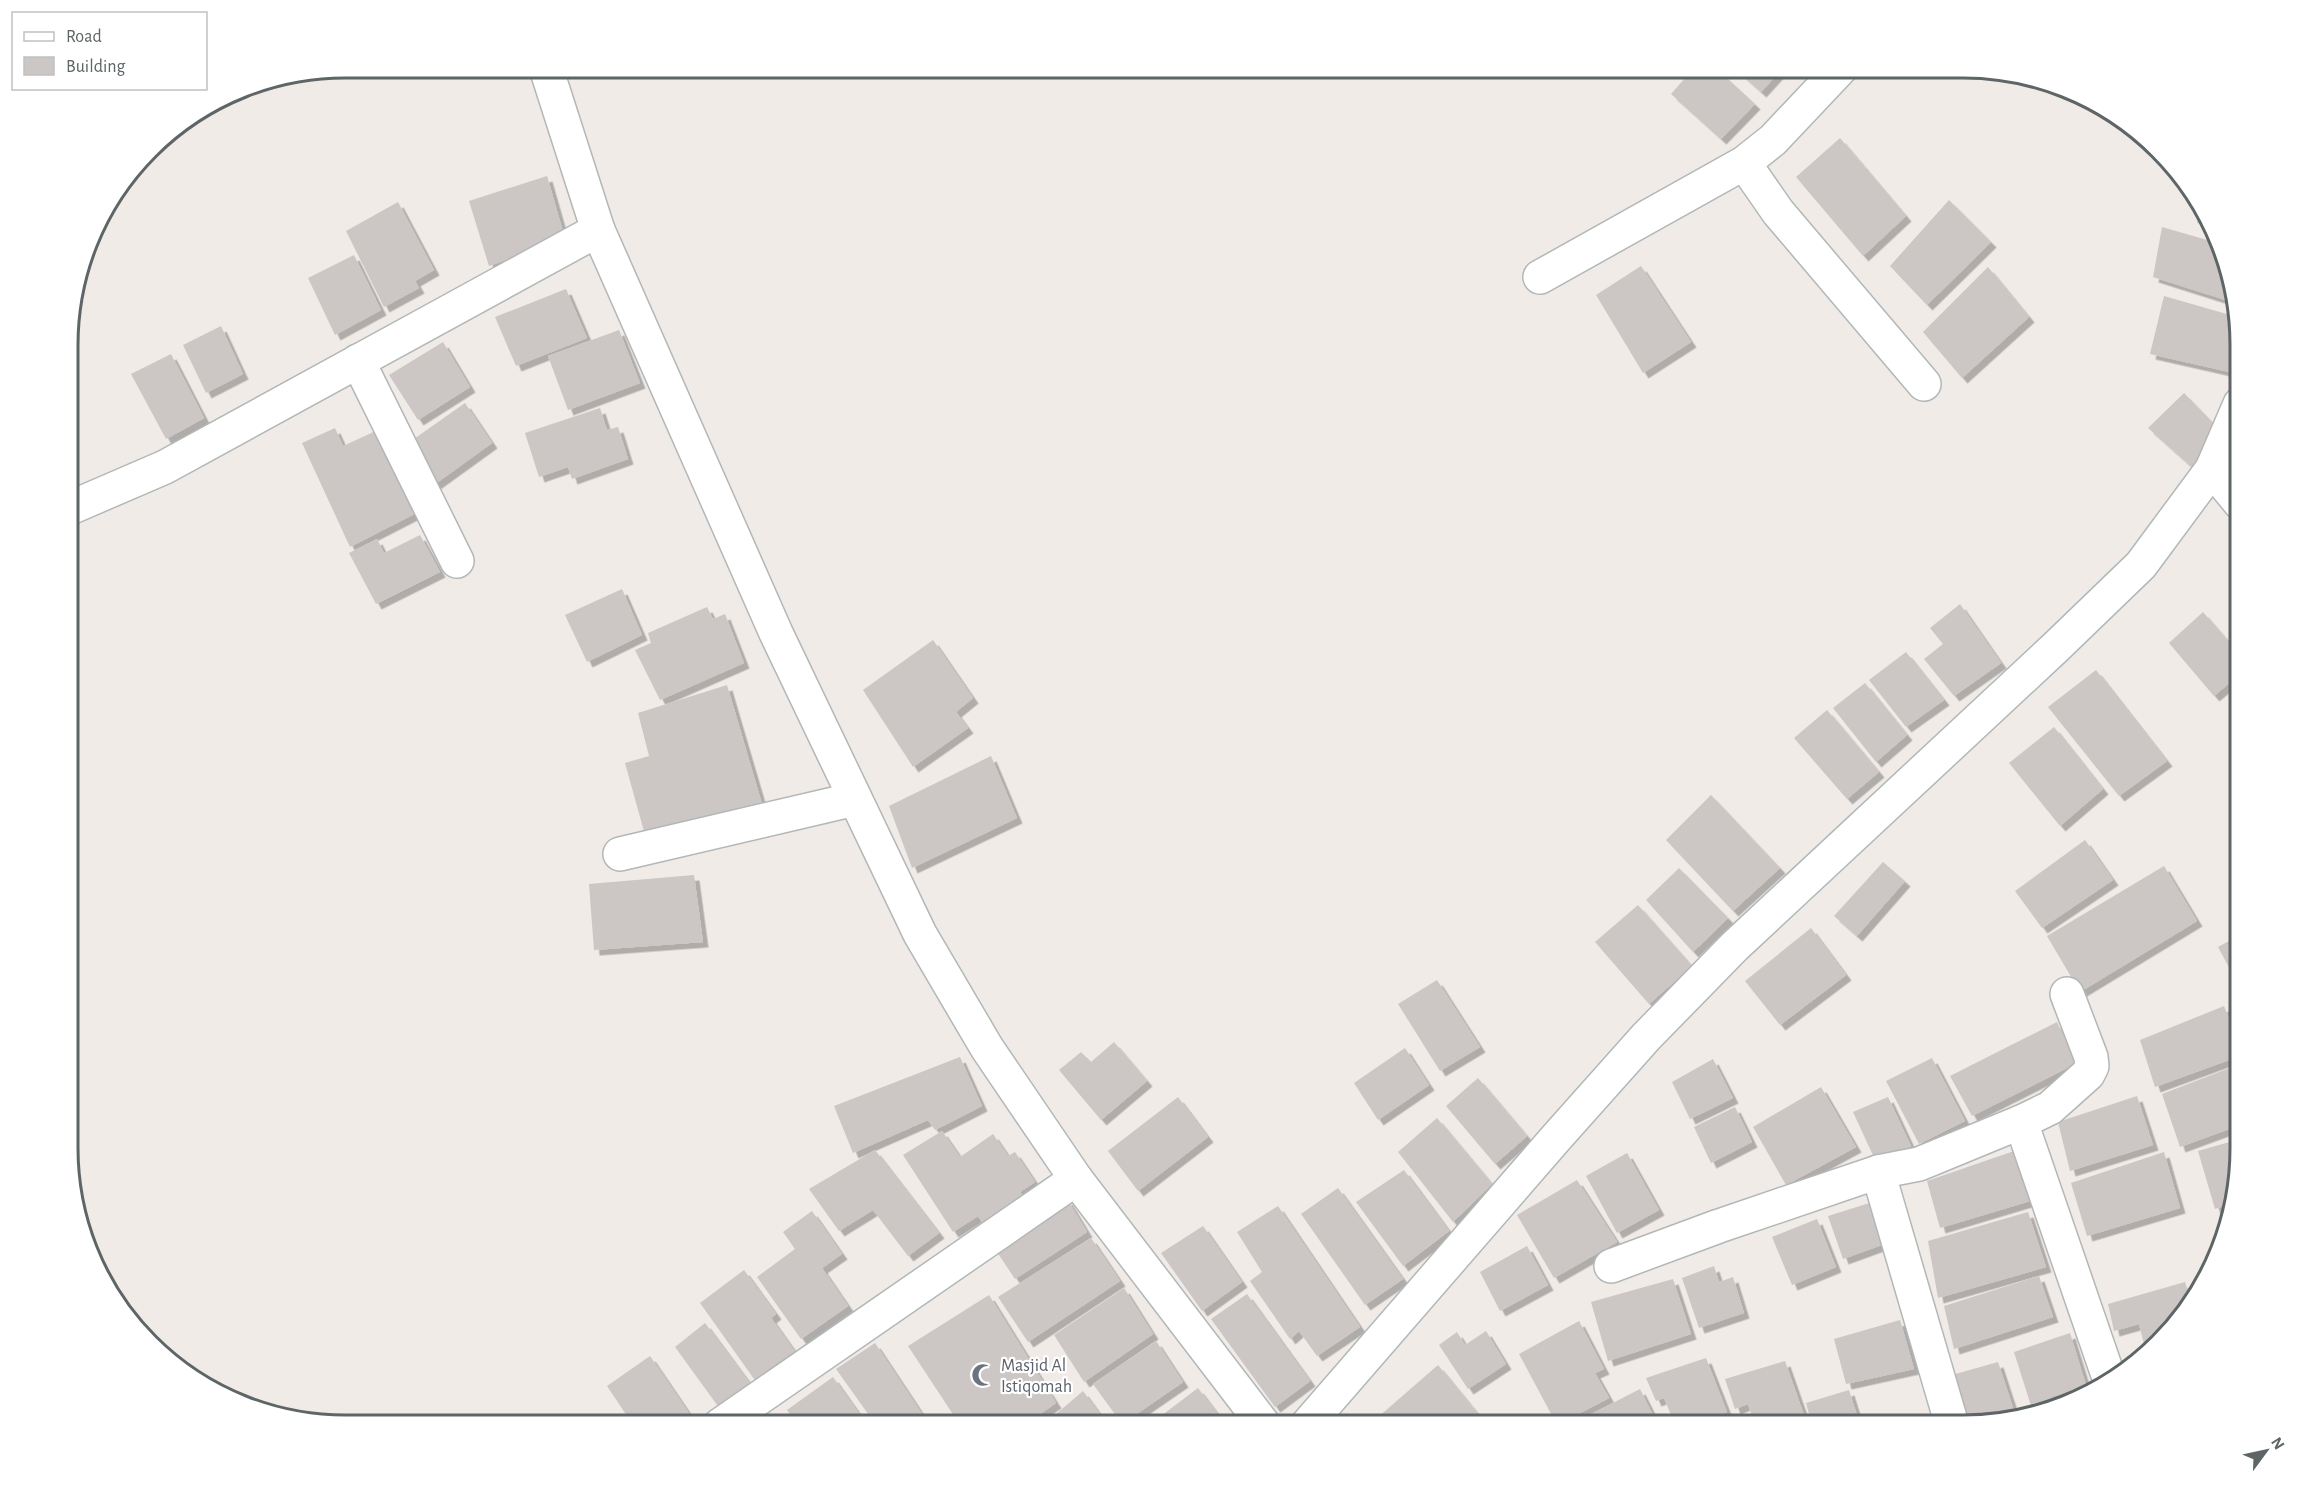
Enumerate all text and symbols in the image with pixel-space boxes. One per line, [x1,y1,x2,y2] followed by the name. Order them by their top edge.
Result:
[12,12,207,90] legend
[66,28,102,46] text: Road
[66,58,126,76] text: Building
[1001,1357,1072,1396] place label: Masjid Al Istiqomah
[970,1362,996,1388] mosque icon: Masjid Al Istiqomah
[2236,1421,2296,1481] north arrow
[2268,1434,2287,1452] text: N

